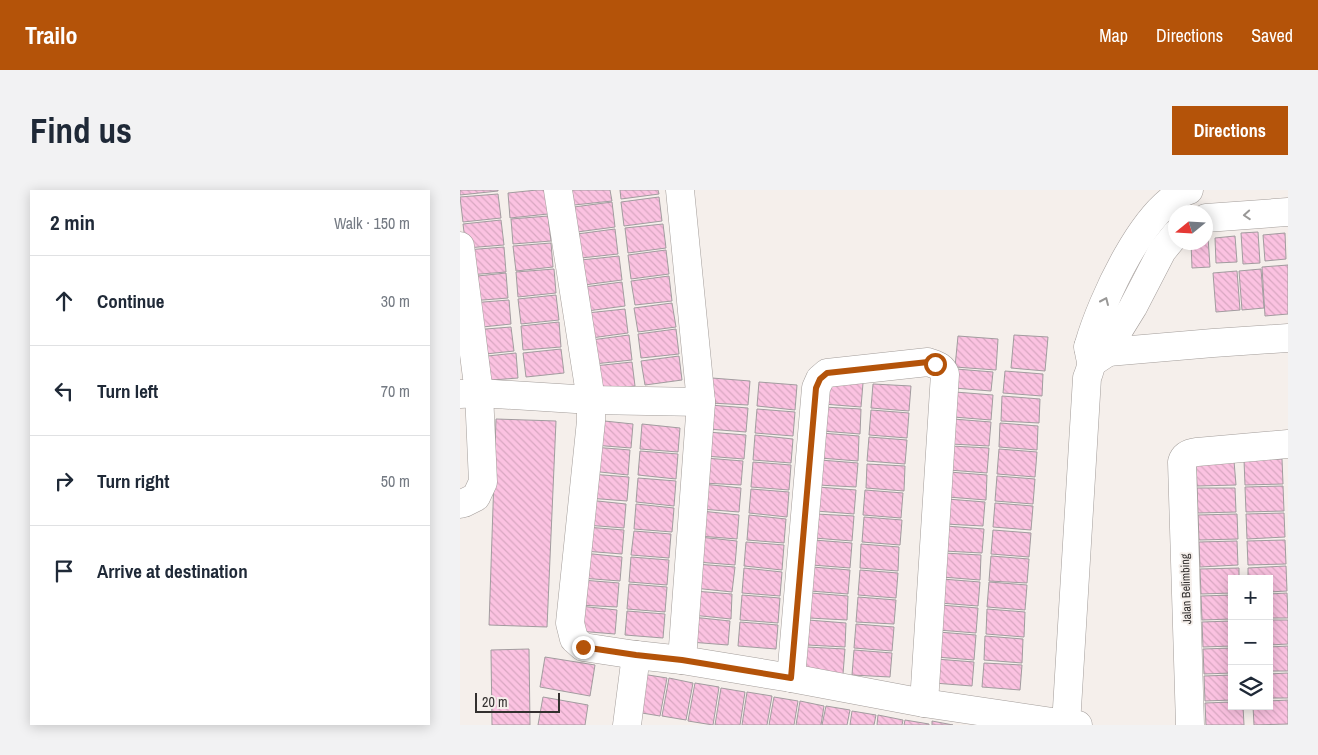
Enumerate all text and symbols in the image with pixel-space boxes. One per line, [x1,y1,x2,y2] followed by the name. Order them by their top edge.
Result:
[25,19,78,51] text: Trailo
[1099,23,1128,48] text: Map
[1156,23,1223,48] text: Directions
[1251,23,1293,48] text: Saved
[1172,106,1288,155] button: Directions
[30,107,132,154] text: Find us
[1168,205,1213,250] north arrow
[50,208,95,237] text: 2 min
[1242,210,1250,221] one-way arrow
[334,212,410,234] text: Walk · 150 m
[50,287,78,315] icon: ahead
[97,288,165,314] text: Continue
[381,290,410,312] text: 30 m
[1099,297,1109,306] one-way arrow
[924,353,947,376] route start
[50,377,78,405] icon: left
[97,378,158,404] text: Turn left
[381,380,410,402] text: 70 m
[50,467,78,495] icon: right
[97,468,169,494] text: Turn right
[381,470,410,492] text: 50 m
[1177,553,1195,625] street label: Jalan Belimbing
[50,557,78,585] icon: arrive
[97,558,248,584] text: Arrive at destination
[1228,575,1273,710] map controls
[1228,575,1273,620] button: +
[1228,620,1273,665] button: −
[572,636,595,659] route end
[1228,665,1273,710] button: layers
[475,690,560,713] scale bar
[482,693,508,711] text: 20 m

